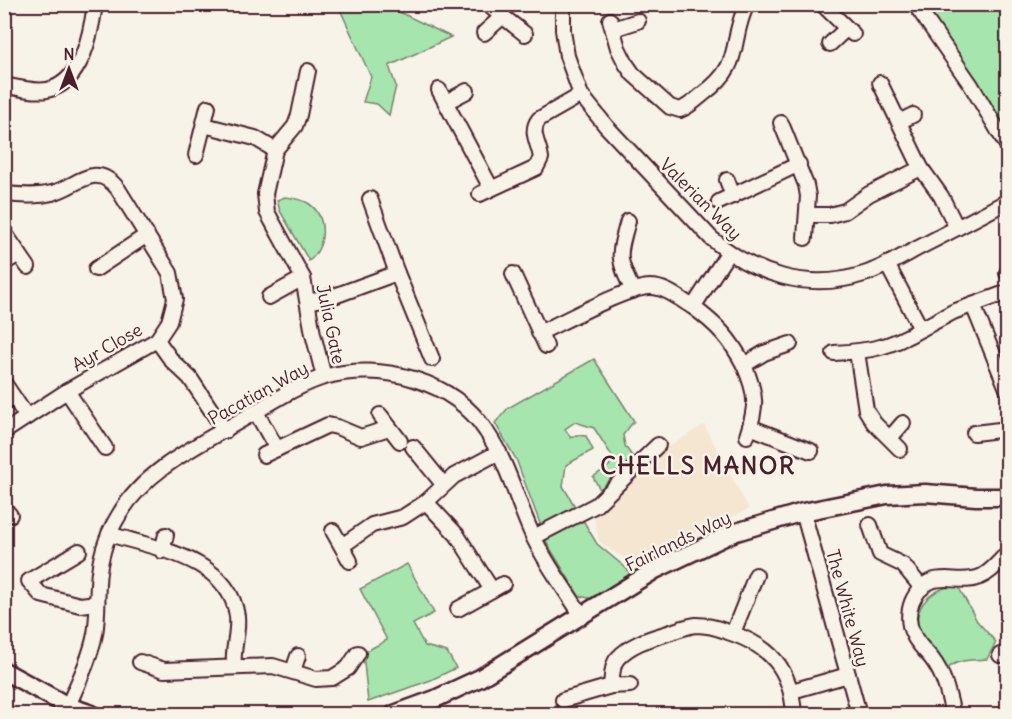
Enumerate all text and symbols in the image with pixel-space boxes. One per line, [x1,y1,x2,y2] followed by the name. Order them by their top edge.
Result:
[39,39,99,99] north arrow
[63,44,75,64] text: N
[655,153,747,245] street label: Valerian Way
[311,282,351,366] street label: Julia Gate
[68,318,146,376] street label: Ayr Close
[204,356,312,430] street label: Pacatian Way
[600,450,796,480] district label: CHELLS MANOR
[621,505,735,577] street label: Fairlands Way
[821,547,875,669] street label: The White Way

